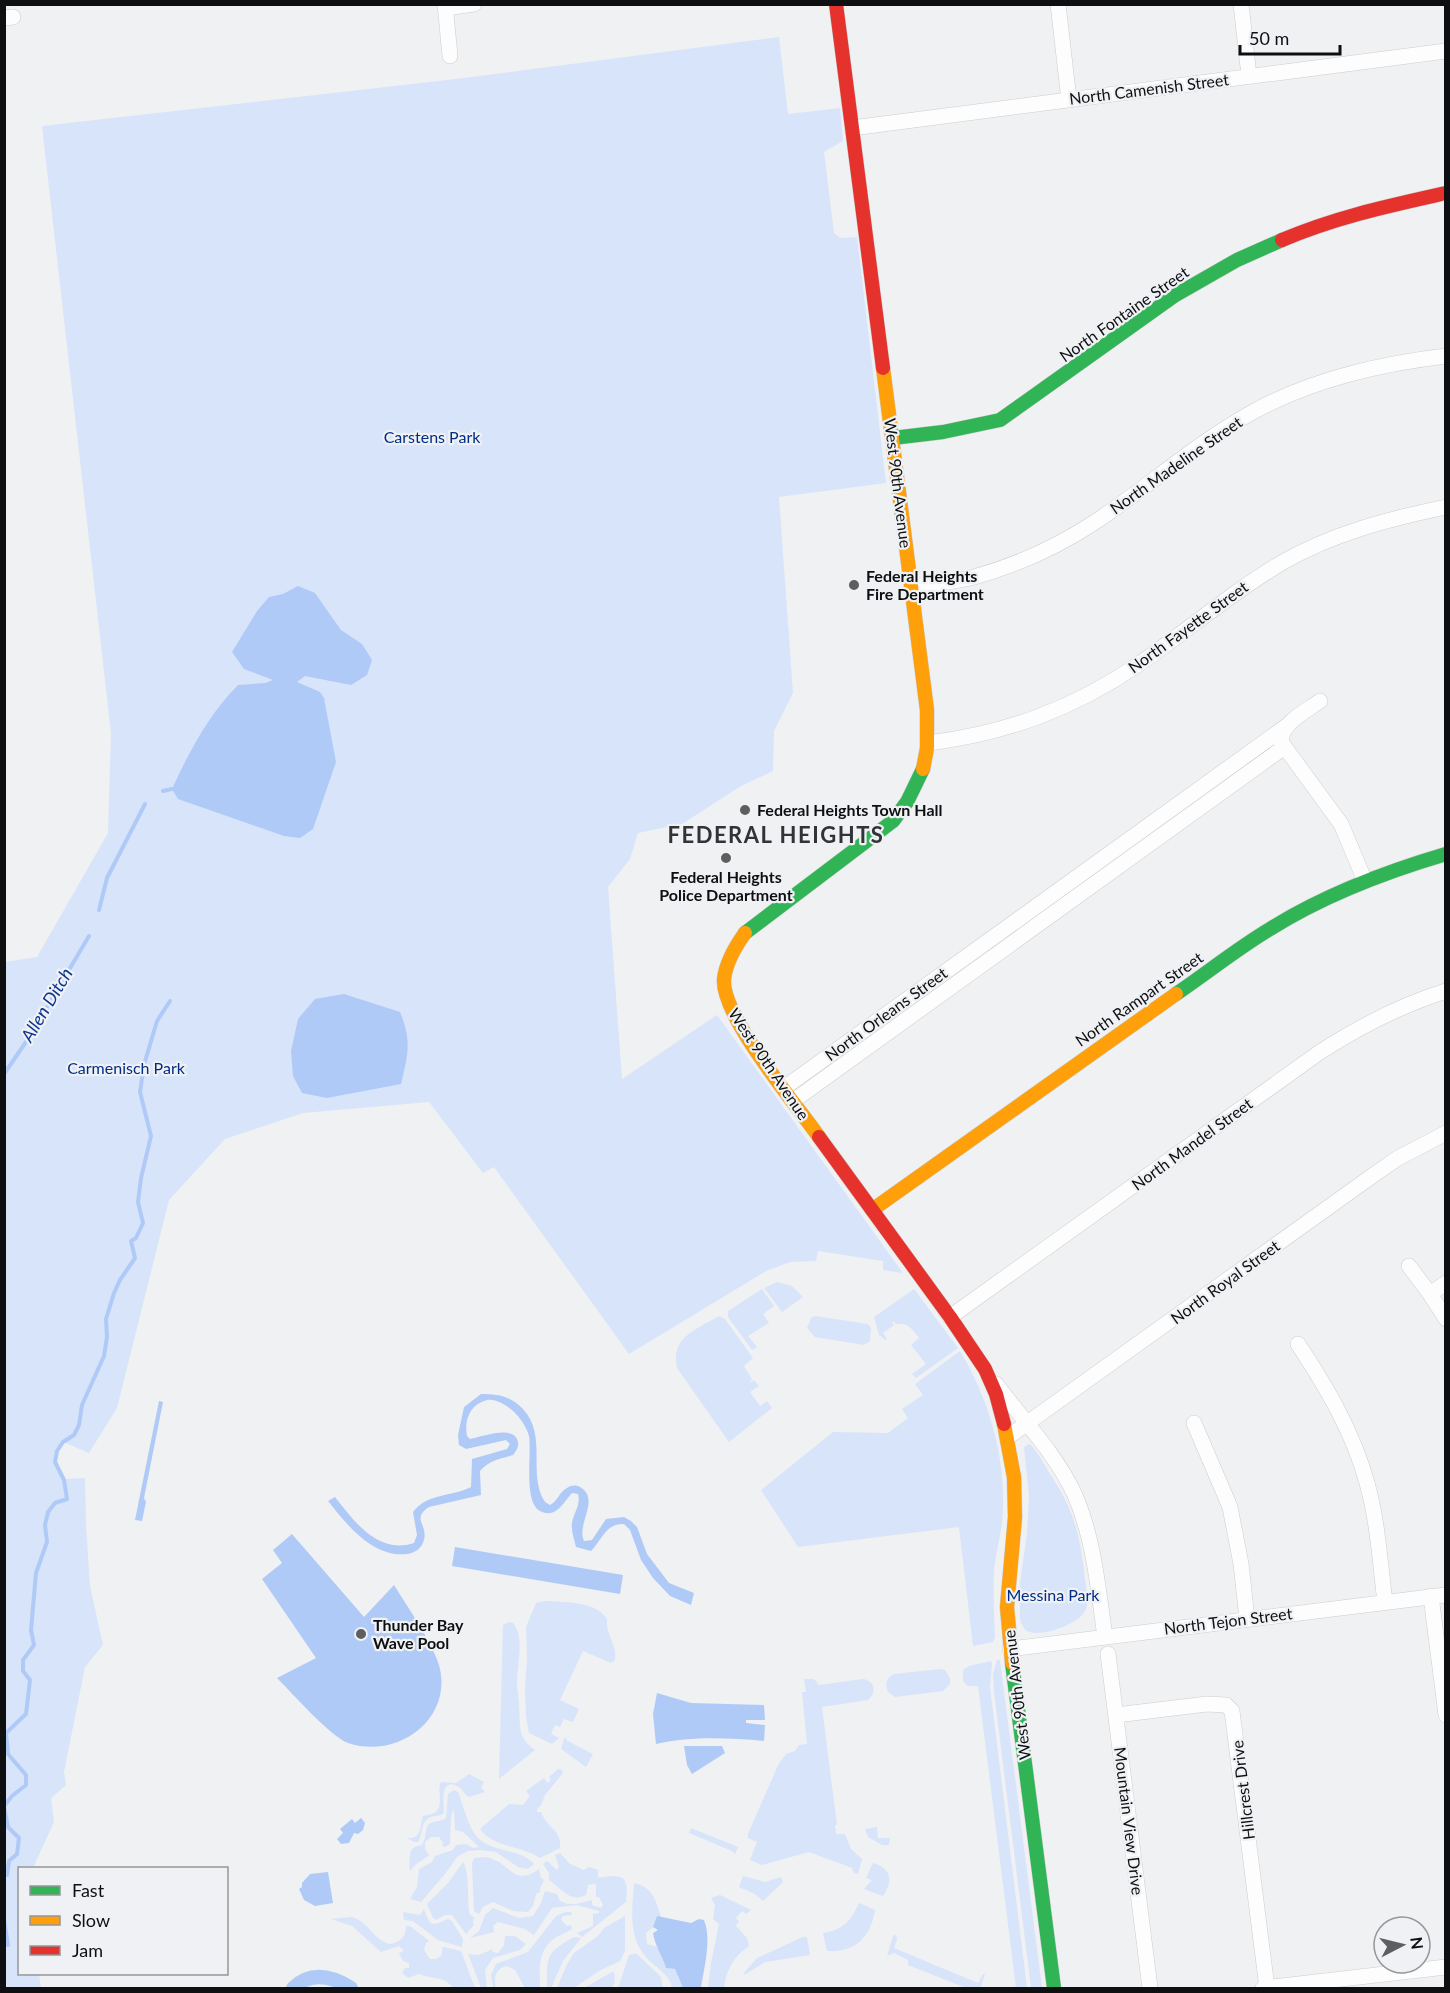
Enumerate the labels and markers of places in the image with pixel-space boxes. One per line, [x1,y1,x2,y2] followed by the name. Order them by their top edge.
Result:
[866,566,984,603] place label: Federal Heights Fire Department
[847,578,861,592] marker: Federal Heights Fire Department
[757,800,942,819] place label: Federal Heights Town Hall
[738,803,752,817] marker: Federal Heights Town Hall
[719,851,733,865] marker: Federal Heights Police Department
[659,867,793,904] place label: Federal Heights Police Department
[373,1615,464,1652] place label: Thunder Bay Wave Pool
[354,1627,368,1641] marker: Thunder Bay Wave Pool

